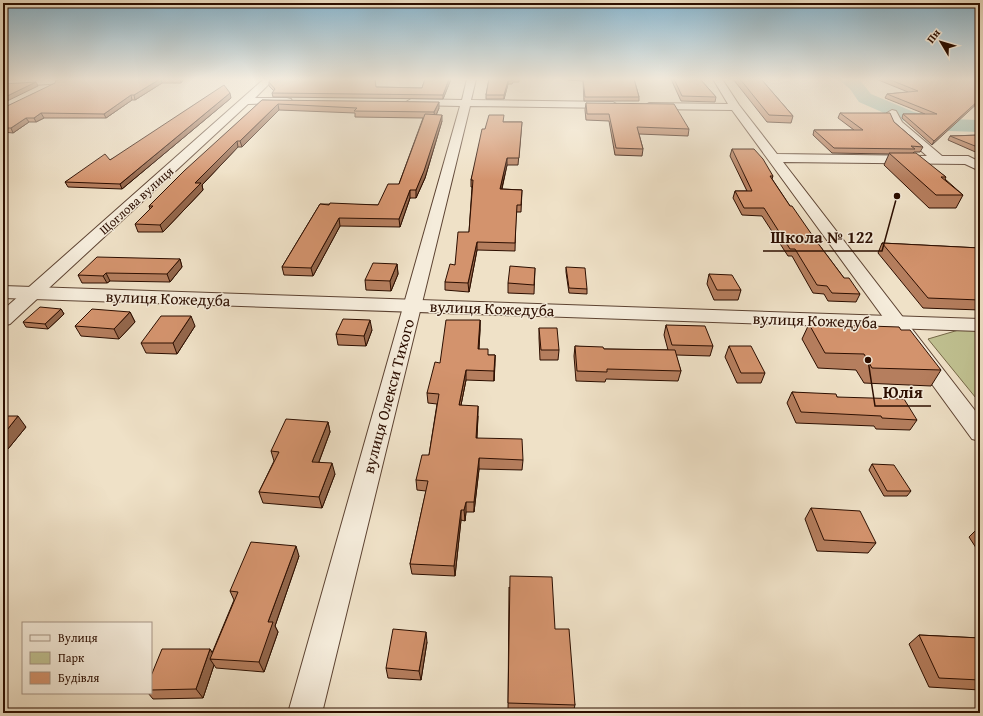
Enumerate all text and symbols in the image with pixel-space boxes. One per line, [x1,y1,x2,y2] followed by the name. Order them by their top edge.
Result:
[921,22,961,62] north arrow
[922,25,944,46] text: Пн
[95,162,178,239] street label: Щоглова вулиця
[763,222,882,251] callout: Школа № 122
[771,224,873,249] text: Школа № 122
[105,284,231,312] street label: вулиця Кожедуба
[429,294,555,322] street label: вулиця Кожедуба
[752,306,878,334] street label: вулиця Кожедуба
[356,316,420,476] street label: вулиця Олекси Тихого
[875,377,931,406] callout: Юлія
[883,379,923,404] text: Юлія
[22,622,152,694] legend
[58,629,98,646] text: Вулиця
[58,649,85,666] text: Парк
[58,669,99,686] text: Будівля

